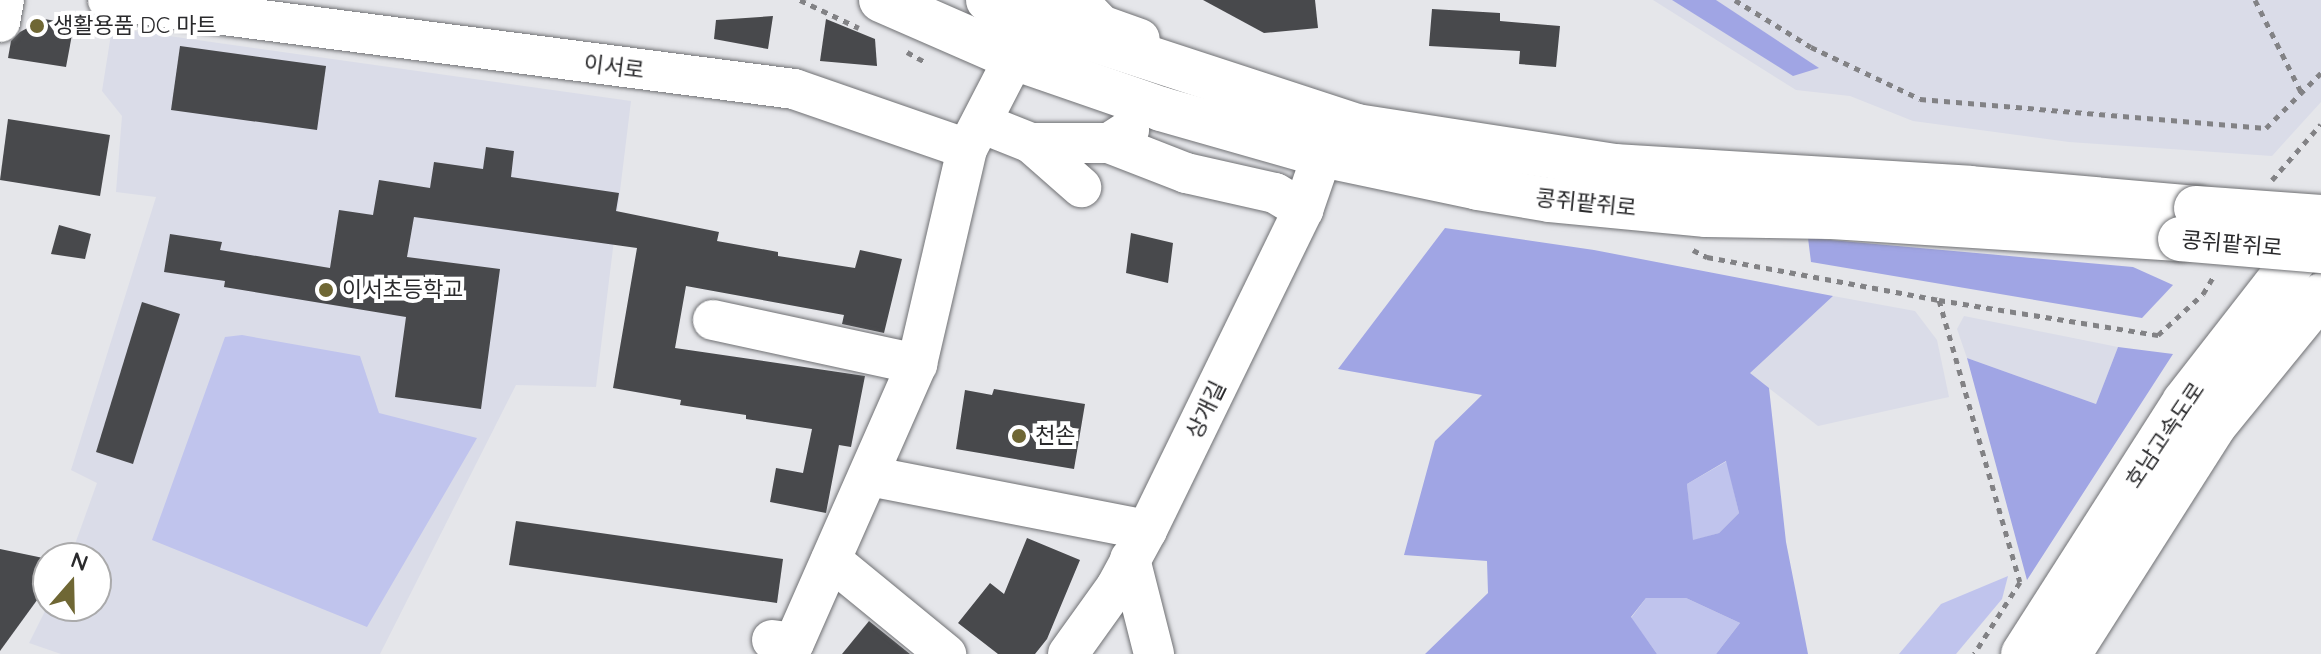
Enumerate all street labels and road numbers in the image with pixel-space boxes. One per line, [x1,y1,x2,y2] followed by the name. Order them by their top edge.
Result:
[582,50,646,84] street label: 이서로
[1534,185,1638,221] street label: 콩쥐팥쥐로
[2180,226,2284,262] street label: 콩쥐팥쥐로
[1181,377,1231,443] street label: 상개길
[2120,377,2210,493] street label: 호남고속도로

